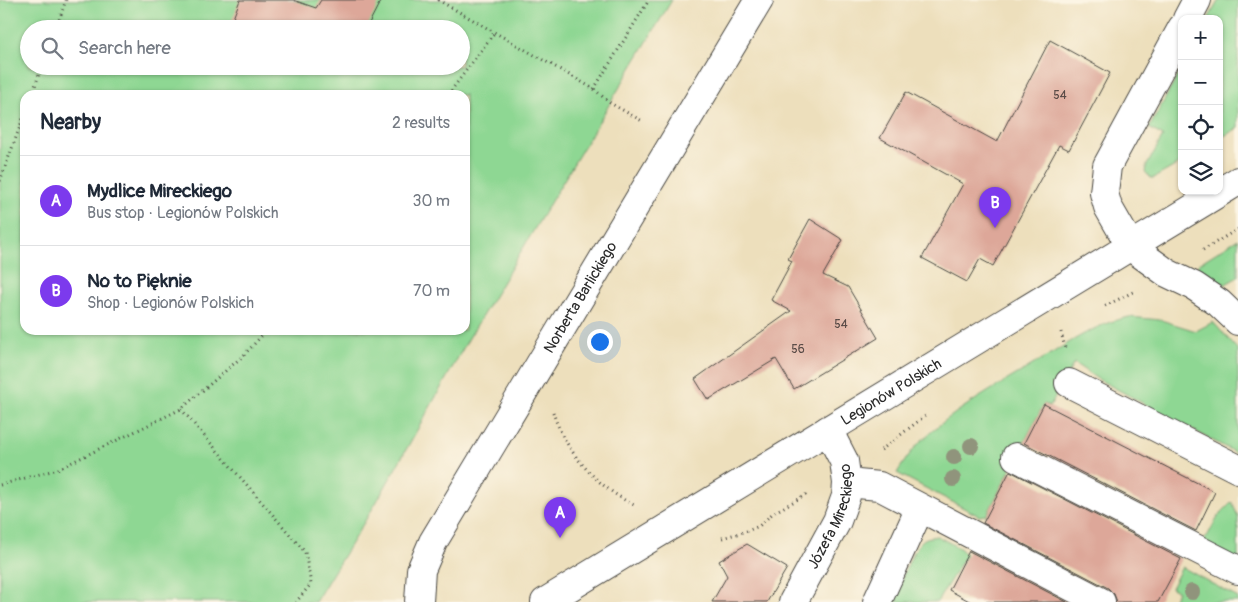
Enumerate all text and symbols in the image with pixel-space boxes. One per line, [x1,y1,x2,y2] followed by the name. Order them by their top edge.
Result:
[1178,15,1223,195] map controls
[1178,15,1223,60] button: +
[20,20,470,75] search box
[38,34,66,62] icon: search
[78,36,171,60] text: Search here
[1178,60,1223,105] button: −
[1053,88,1067,103] house number: 54
[1178,105,1223,150] button: locate
[40,109,101,136] text: Nearby
[392,113,450,133] text: 2 results
[1178,150,1223,195] button: layers
[87,179,232,203] text: Mydlice Mireckiego
[979,187,1011,228] pin: B
[51,191,61,211] text: A
[412,191,450,211] text: 30 m
[87,203,279,223] text: Bus stop · Legionów Polskich
[539,238,621,357] street label: Norberta Barlickiego
[87,269,192,293] text: No to Pięknie
[51,281,61,301] text: B
[413,281,450,301] text: 70 m
[87,293,254,313] text: Shop · Legionów Polskich
[834,317,848,332] house number: 54
[587,329,613,355] your location
[791,342,805,357] house number: 56
[837,354,945,430] street label: Legionów Polskich
[803,463,857,572] street label: Józefa Mireckiego
[544,497,576,538] pin: A

